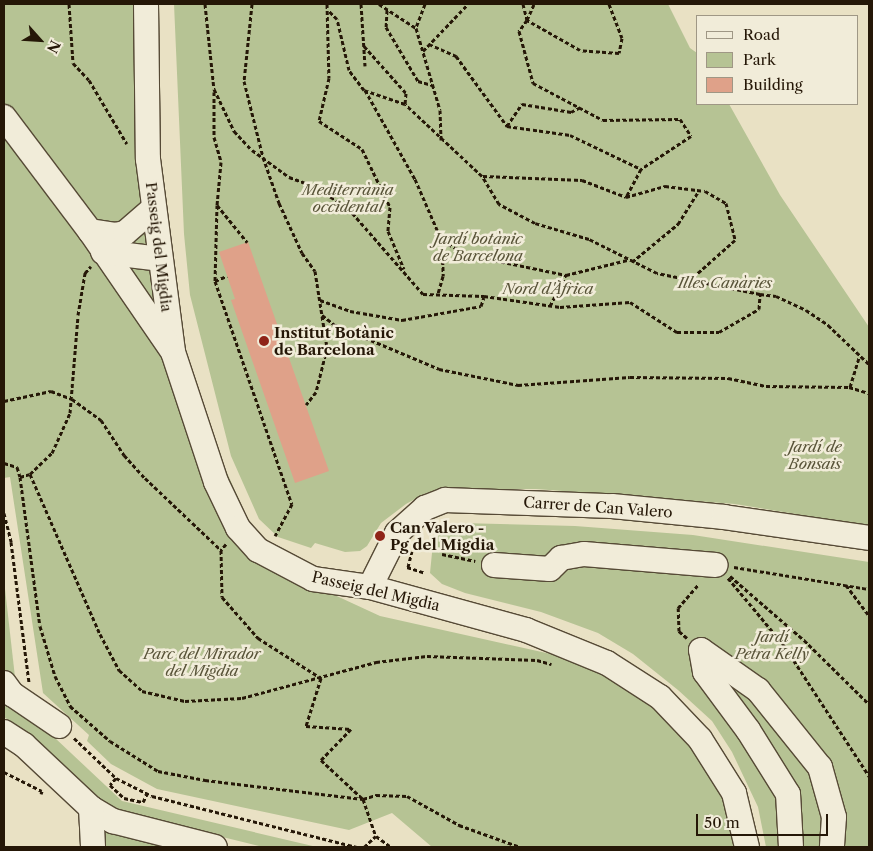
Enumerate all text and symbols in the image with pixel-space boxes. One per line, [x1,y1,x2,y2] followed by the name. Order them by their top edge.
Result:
[15,15,65,65] north arrow
[696,15,858,105] legend
[743,25,780,44] text: Road
[43,37,64,56] text: N
[743,50,776,69] text: Park
[743,75,803,94] text: Building
[302,180,394,215] park label: Mediterrània occidental
[142,181,176,313] street label: Passeig del Migdia
[433,229,523,264] park label: Jardí botànic de Barcelona
[678,274,772,292] park label: Illes Canàries
[503,280,593,298] park label: Nord d'Àfrica
[274,323,394,358] place label: Institut Botànic de Barcelona
[258,335,270,347] marker: Institut Botànic de Barcelona
[788,437,842,472] park label: Jardí de Bonsais
[522,493,674,521] street label: Carrer de Can Valero
[390,518,494,553] place label: Can Valero - Pg del Migdia
[374,530,386,542] marker: Can Valero - Pg del Migdia
[310,568,442,614] street label: Passeig del Migdia
[735,627,809,662] park label: Jardí Petra Kelly
[143,644,261,679] park label: Parc del Mirador del Migdia
[698,804,830,836] scale bar
[704,813,740,832] text: 50 m

